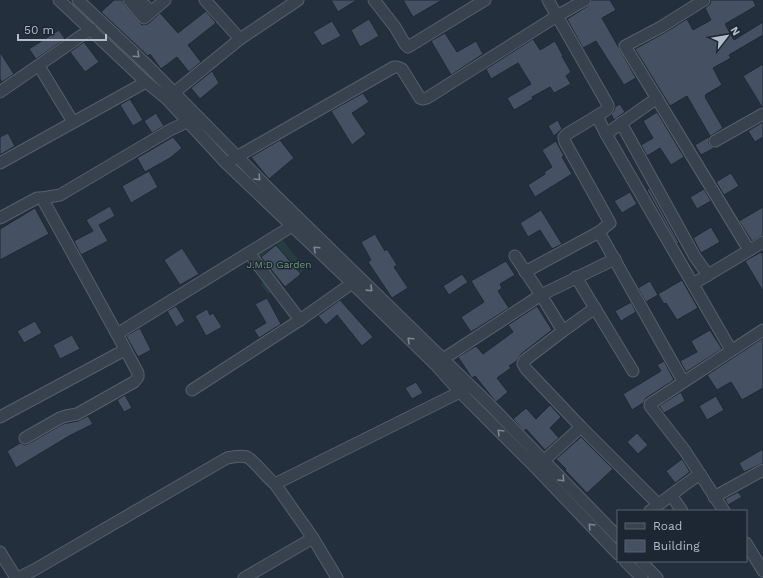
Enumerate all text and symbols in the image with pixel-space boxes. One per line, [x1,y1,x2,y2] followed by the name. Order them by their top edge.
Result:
[18,16,106,42] scale bar
[707,16,747,56] north arrow
[24,23,54,37] text: 50 m
[727,24,743,38] text: N
[132,51,140,58] one-way arrow
[253,173,260,180] one-way arrow
[313,246,321,254] one-way arrow
[247,259,311,270] park label: J.M.D Garden
[365,284,373,292] one-way arrow
[407,337,415,344] one-way arrow
[498,430,505,437] one-way arrow
[557,474,565,482] one-way arrow
[617,510,747,562] legend
[653,519,682,533] text: Road
[588,523,596,531] one-way arrow
[653,539,700,553] text: Building

